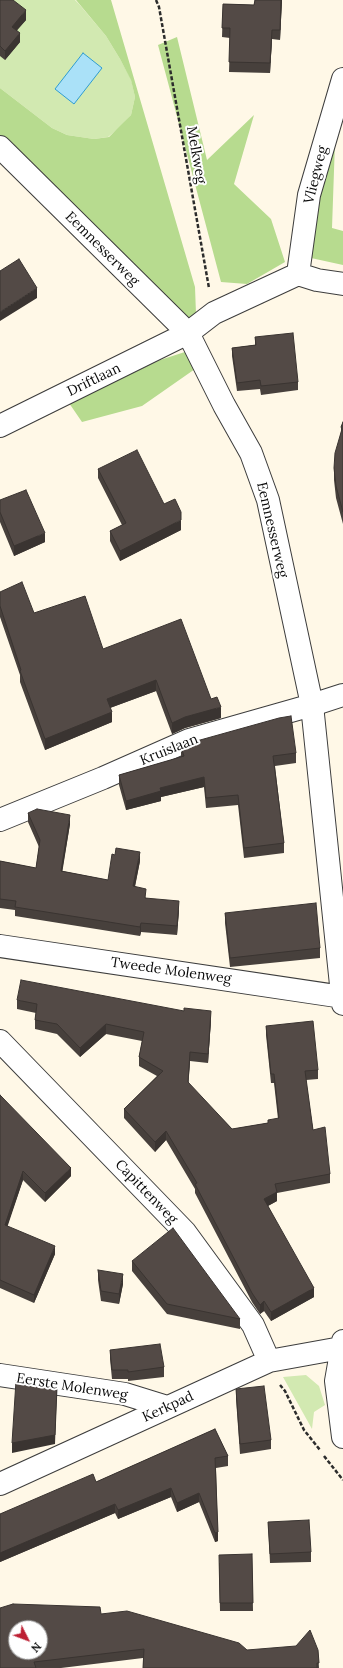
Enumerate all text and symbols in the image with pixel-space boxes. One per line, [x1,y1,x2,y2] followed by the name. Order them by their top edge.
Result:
[183,125,209,185] street label: Melkweg
[301,144,331,206] street label: Vliegweg
[61,208,143,290] street label: Eemnesserweg
[64,360,124,400] street label: Driftlaan
[253,480,291,580] street label: Eemnesserweg
[138,731,200,769] street label: Kruislaan
[110,954,232,988] street label: Tweede Molenweg
[111,1156,181,1228] street label: Capittenweg
[15,1370,129,1404] street label: Eerste Molenweg
[140,1388,196,1426] street label: Kerkpad
[8,1620,48,1660] north arrow
[28,1640,44,1655] text: N

